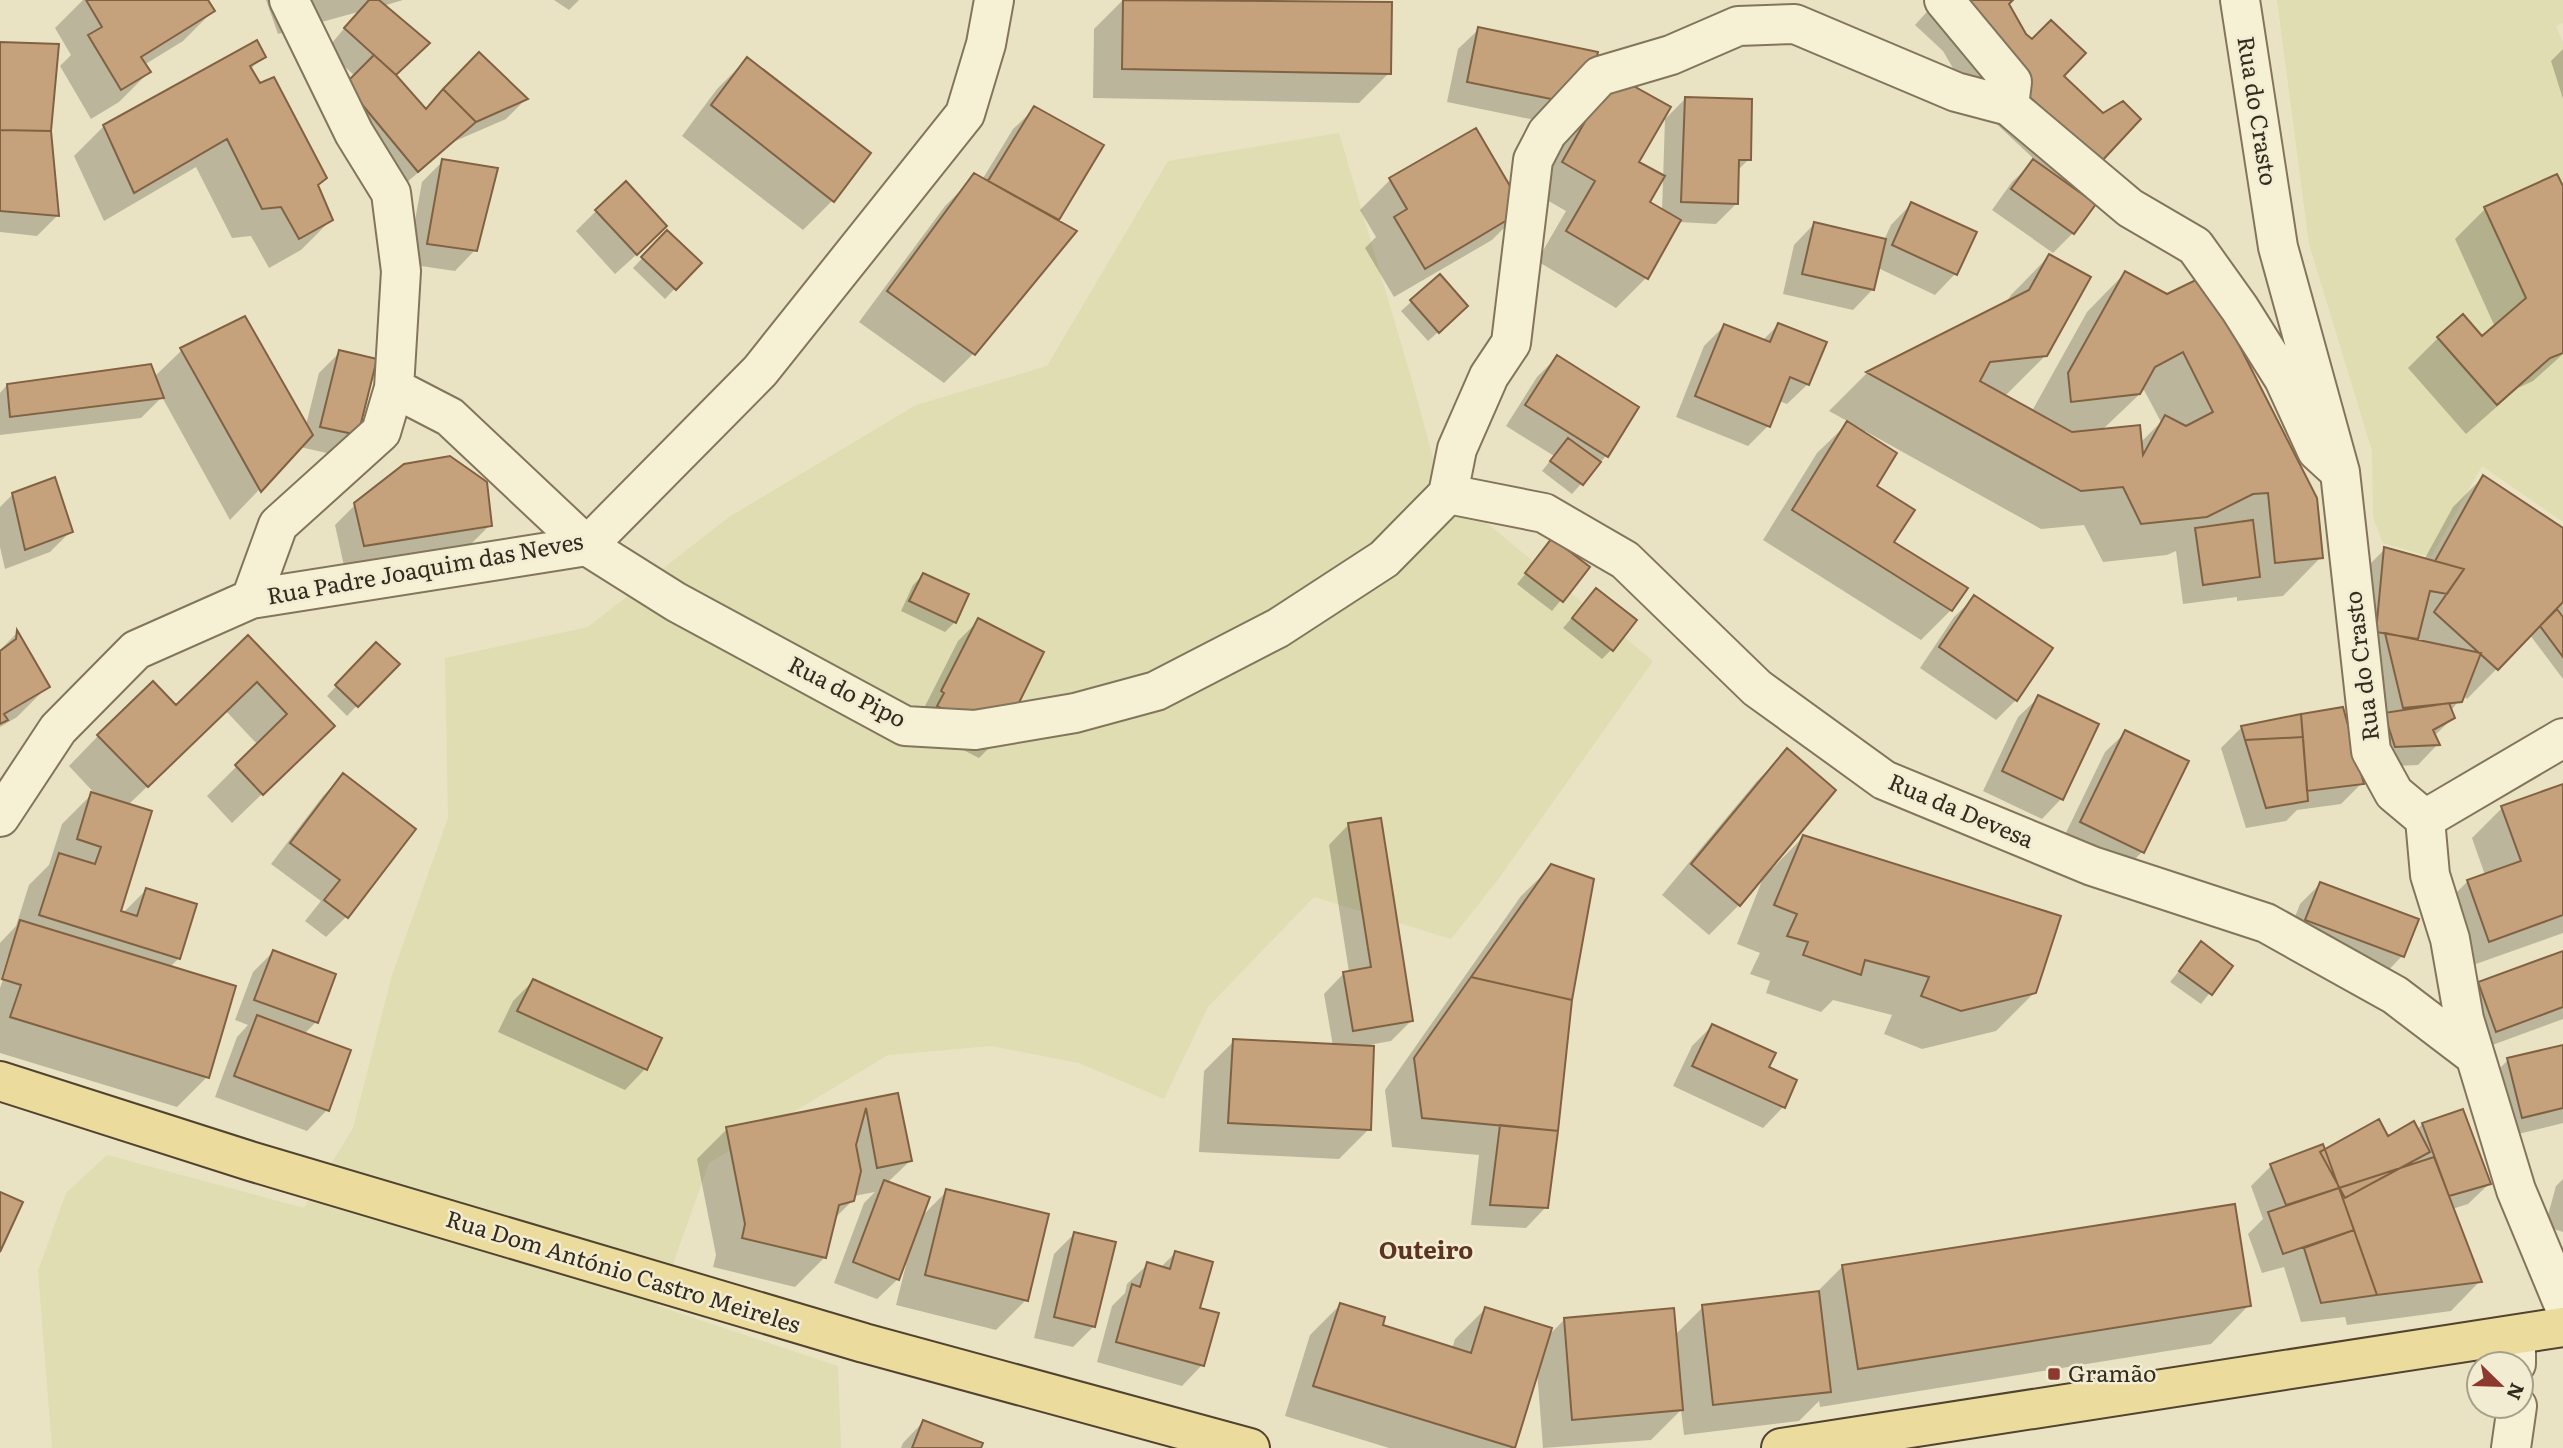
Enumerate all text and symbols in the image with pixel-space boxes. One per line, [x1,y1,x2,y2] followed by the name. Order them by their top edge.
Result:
[2230,33,2288,188] street label: Rua do Crasto
[264,522,586,612] street label: Rua Padre Joaquim das Neves
[2334,589,2386,743] street label: Rua do Crasto
[783,646,913,734] street label: Rua do Pipo
[1884,763,2040,855] street label: Rua da Devesa
[442,1200,805,1340] street label: Rua Dom António Castro Meireles
[1379,1231,1473,1266] district label: Outeiro
[2465,1350,2535,1420] north arrow
[2068,1355,2156,1389] place label: Gramão
[2046,1366,2062,1382] marker: Gramão
[2501,1379,2533,1405] text: N

